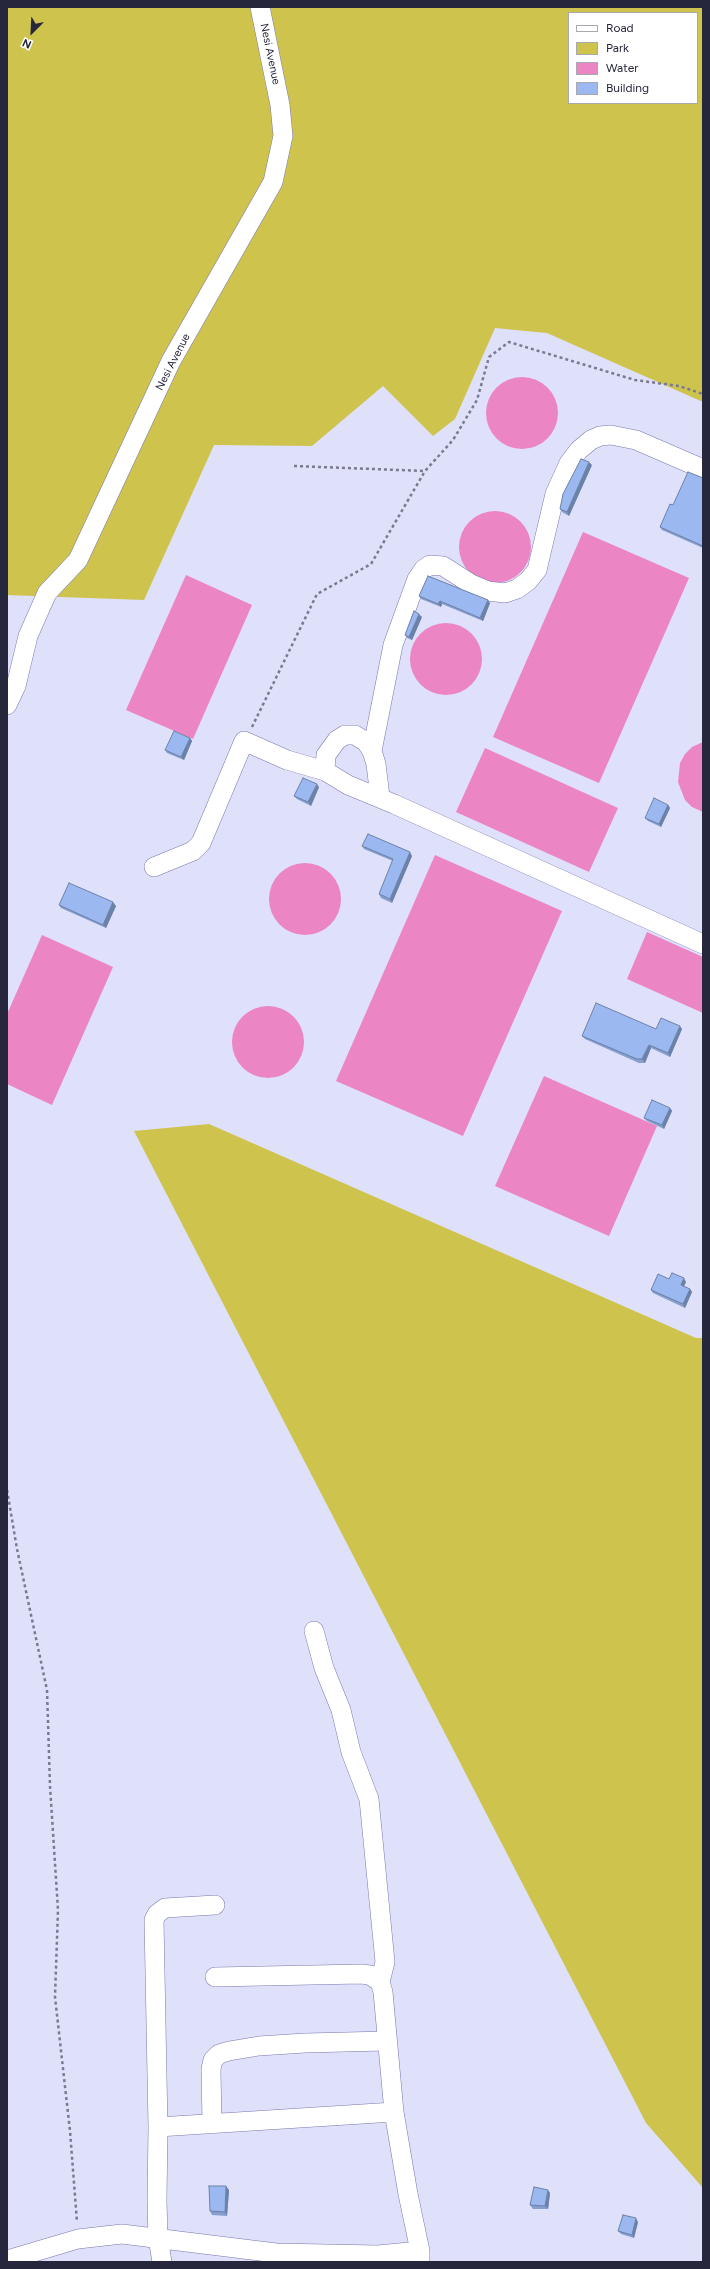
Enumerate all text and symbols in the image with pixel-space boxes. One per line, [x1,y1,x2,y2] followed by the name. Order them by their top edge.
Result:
[12,12,52,52] north arrow
[568,12,698,104] legend
[606,21,634,35] text: Road
[257,22,283,86] street label: Nesi Avenue
[20,36,33,51] text: N
[606,41,629,55] text: Park
[606,61,638,75] text: Water
[606,81,649,95] text: Building
[153,331,193,393] street label: Nesi Avenue

